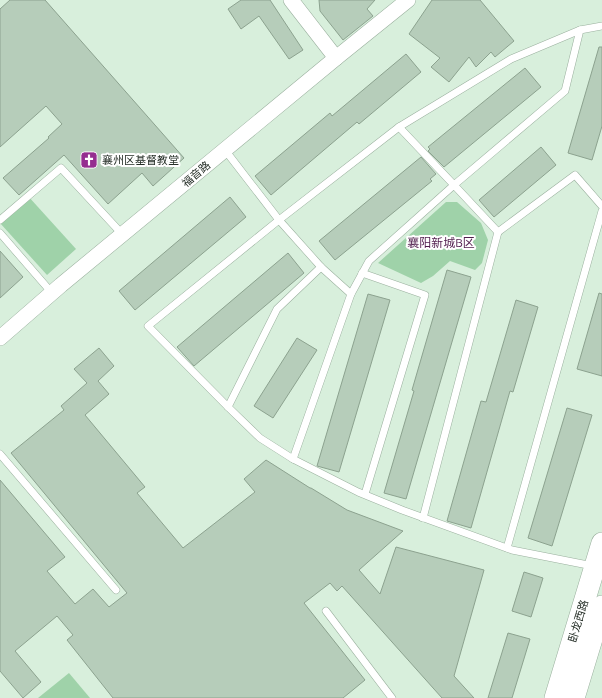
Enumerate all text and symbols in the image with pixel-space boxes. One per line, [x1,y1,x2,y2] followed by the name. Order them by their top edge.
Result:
[79,150,99,170] church icon: 襄州区基督教堂
[102,154,179,166] place label: 襄州区基督教堂
[180,159,212,189] street label: 福音路
[407,236,475,249] district label: 襄阳新城B区
[566,598,590,644] street label: 卧龙西路

